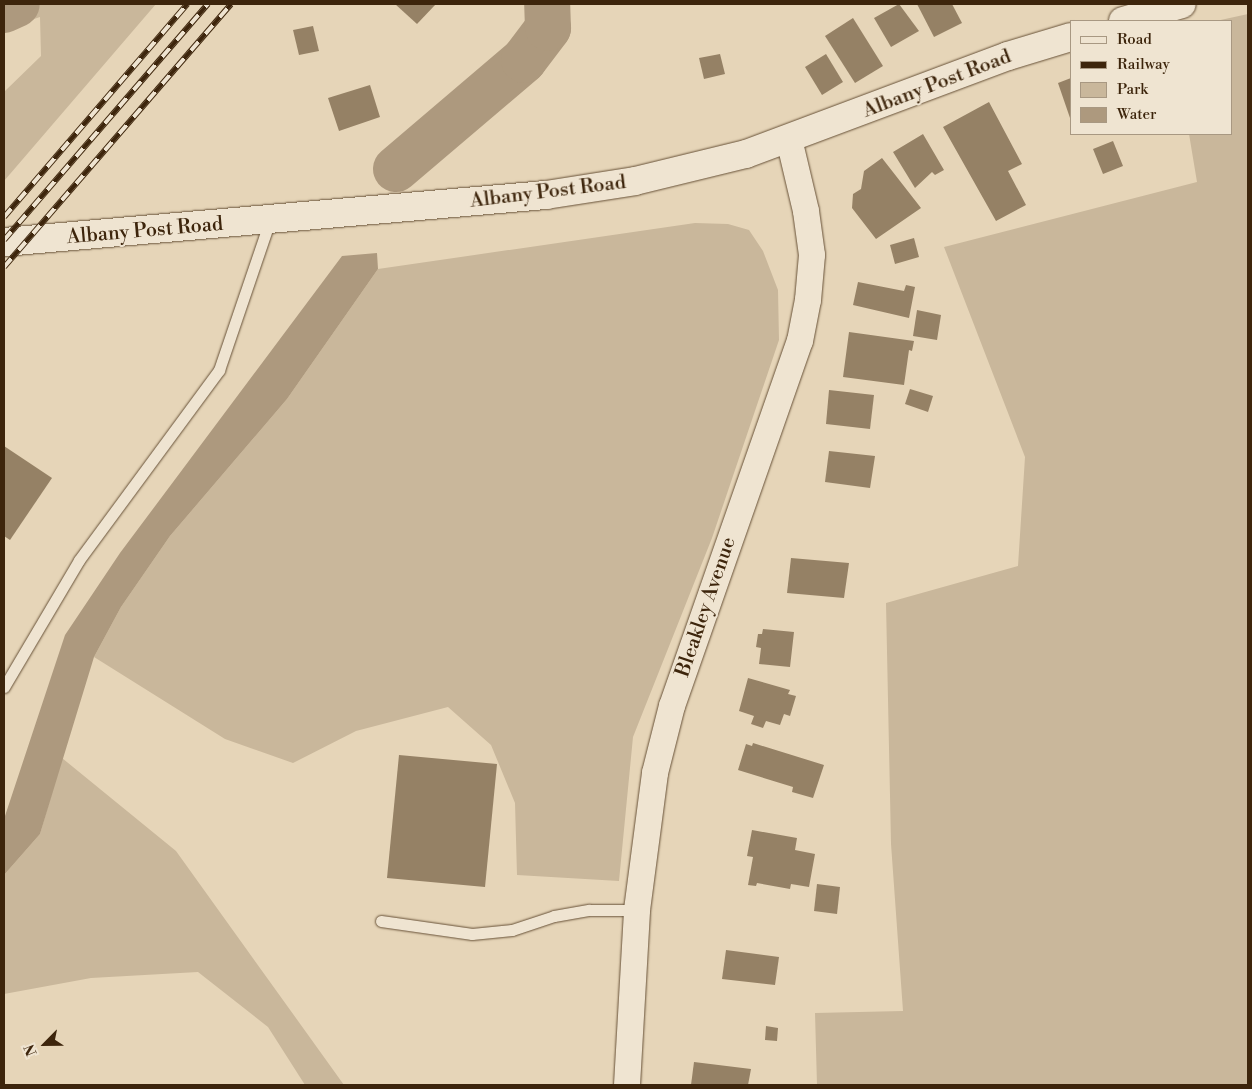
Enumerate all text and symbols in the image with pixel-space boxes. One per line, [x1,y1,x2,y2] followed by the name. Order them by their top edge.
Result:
[1070,20,1232,135] legend
[1117,30,1152,49] text: Road
[859,45,1015,123] street label: Albany Post Road
[1117,55,1170,74] text: Railway
[1117,80,1148,99] text: Park
[1117,105,1156,124] text: Water
[469,171,627,213] street label: Albany Post Road
[66,212,224,250] street label: Albany Post Road
[671,534,741,680] street label: Bleakley Avenue
[20,1019,70,1069] north arrow
[21,1041,42,1058] text: N

